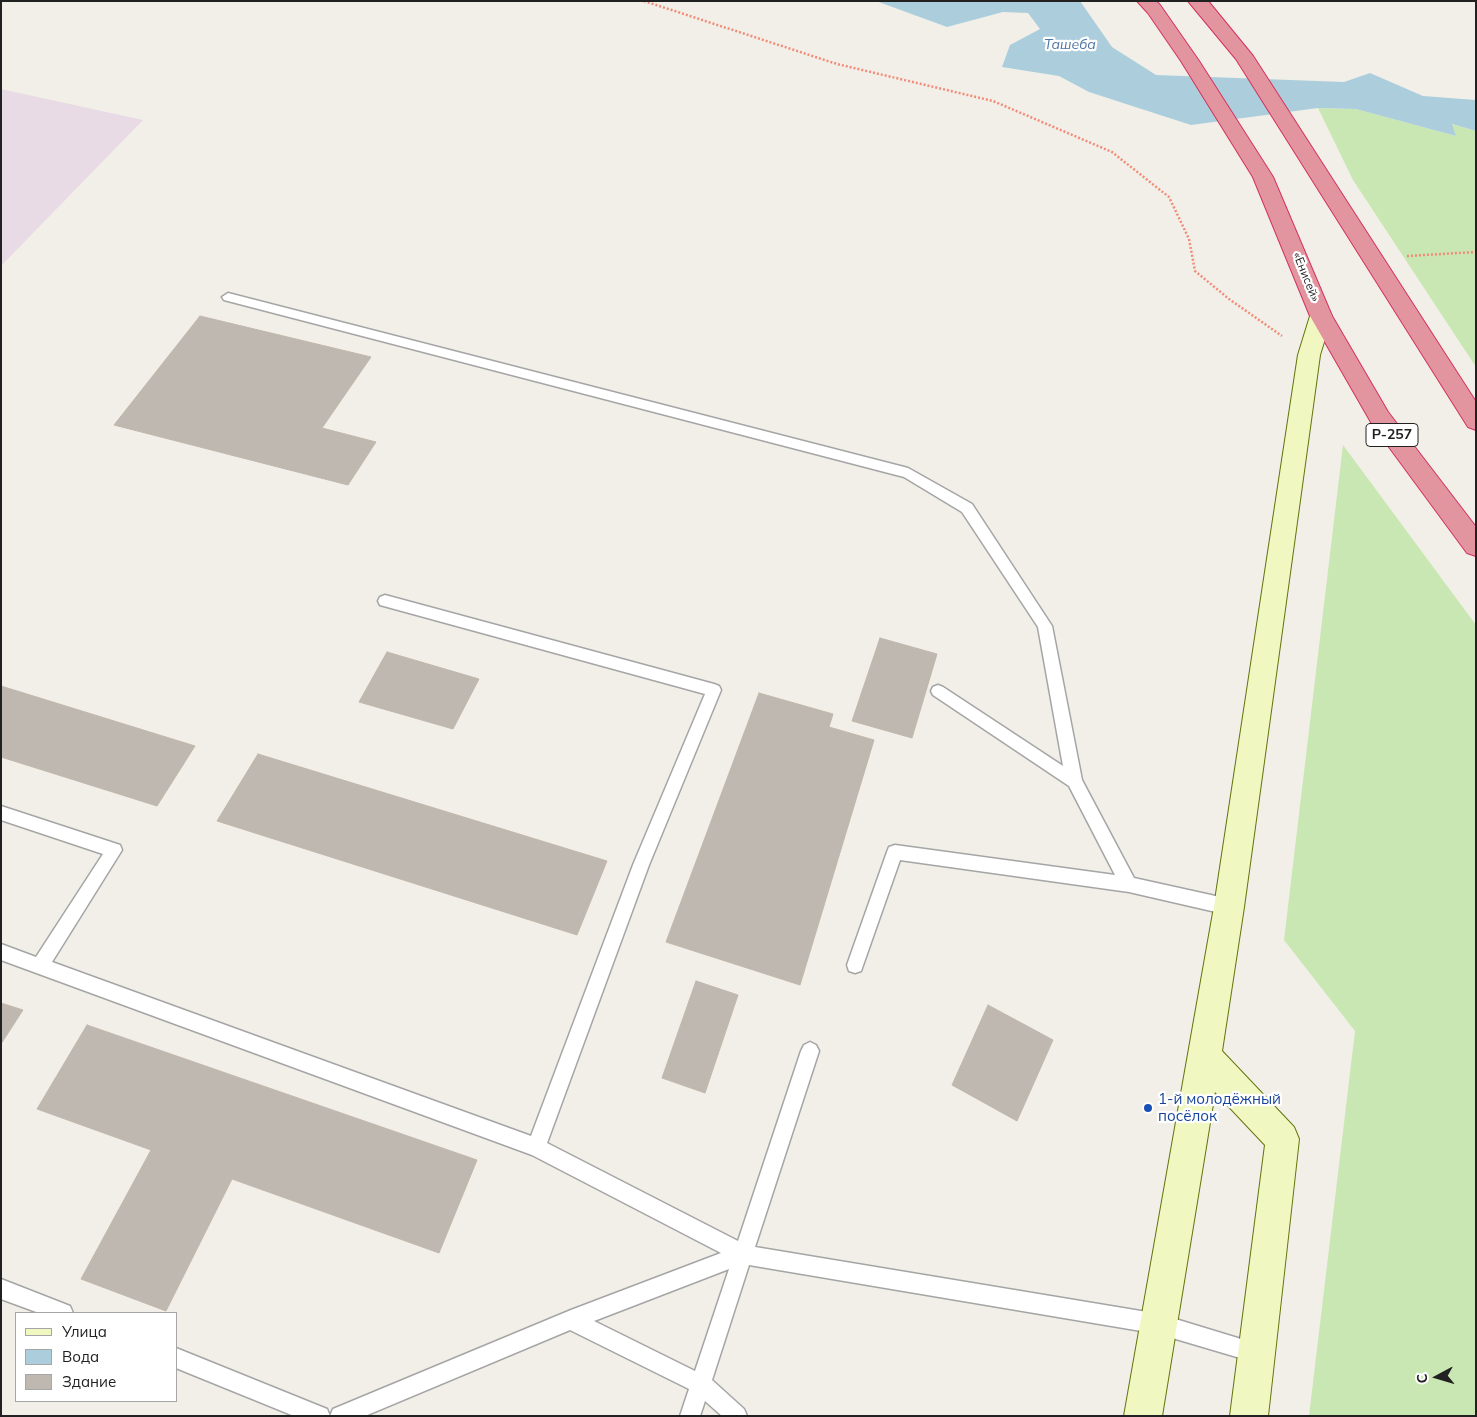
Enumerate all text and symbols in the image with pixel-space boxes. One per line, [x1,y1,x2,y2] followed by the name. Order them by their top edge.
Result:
[1044,37,1096,53] water label: Ташеба
[1290,250,1322,304] street label: «Енисей»
[1366,424,1418,446] road number: Р-257
[1158,1090,1281,1125] place label: 1-й молодёжный посёлок
[1142,1102,1154,1114] marker: 1-й молодёжный посёлок
[15,1312,178,1402] legend
[62,1322,107,1341] text: Улица
[62,1347,99,1366] text: Вода
[1412,1352,1462,1402] north arrow
[62,1372,116,1391] text: Здание
[1413,1373,1432,1384] text: С

